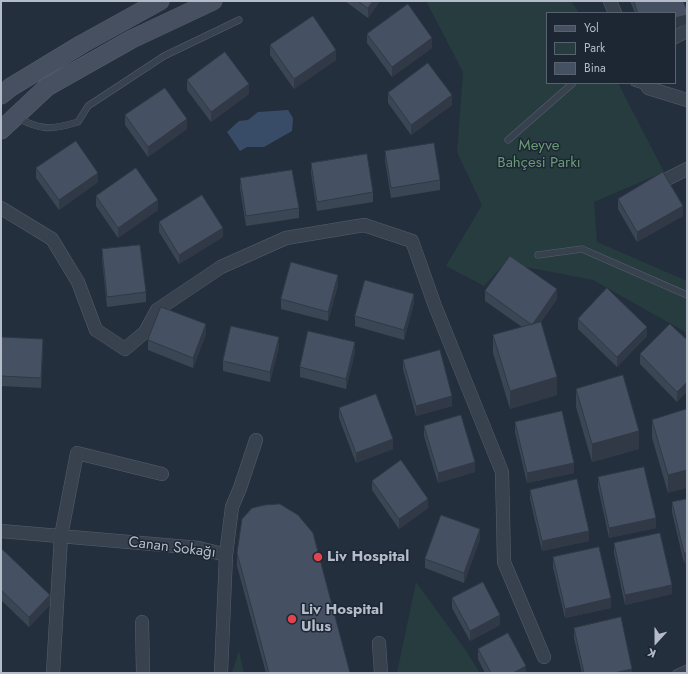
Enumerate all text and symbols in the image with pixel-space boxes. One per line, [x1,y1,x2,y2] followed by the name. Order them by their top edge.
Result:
[546,12,676,84] legend
[584,19,599,37] text: Yol
[584,39,605,57] text: Park
[584,59,606,77] text: Bina
[497,137,581,172] park label: Meyve Bahçesi Parkı
[127,534,217,562] street label: Canan Sokağı
[327,548,409,566] place label: Liv Hospital
[312,551,324,563] marker: Liv Hospital
[301,601,383,636] place label: Liv Hospital Ulus
[286,613,298,625] marker: Liv Hospital Ulus
[636,622,676,662] north arrow
[645,644,658,662] text: K

